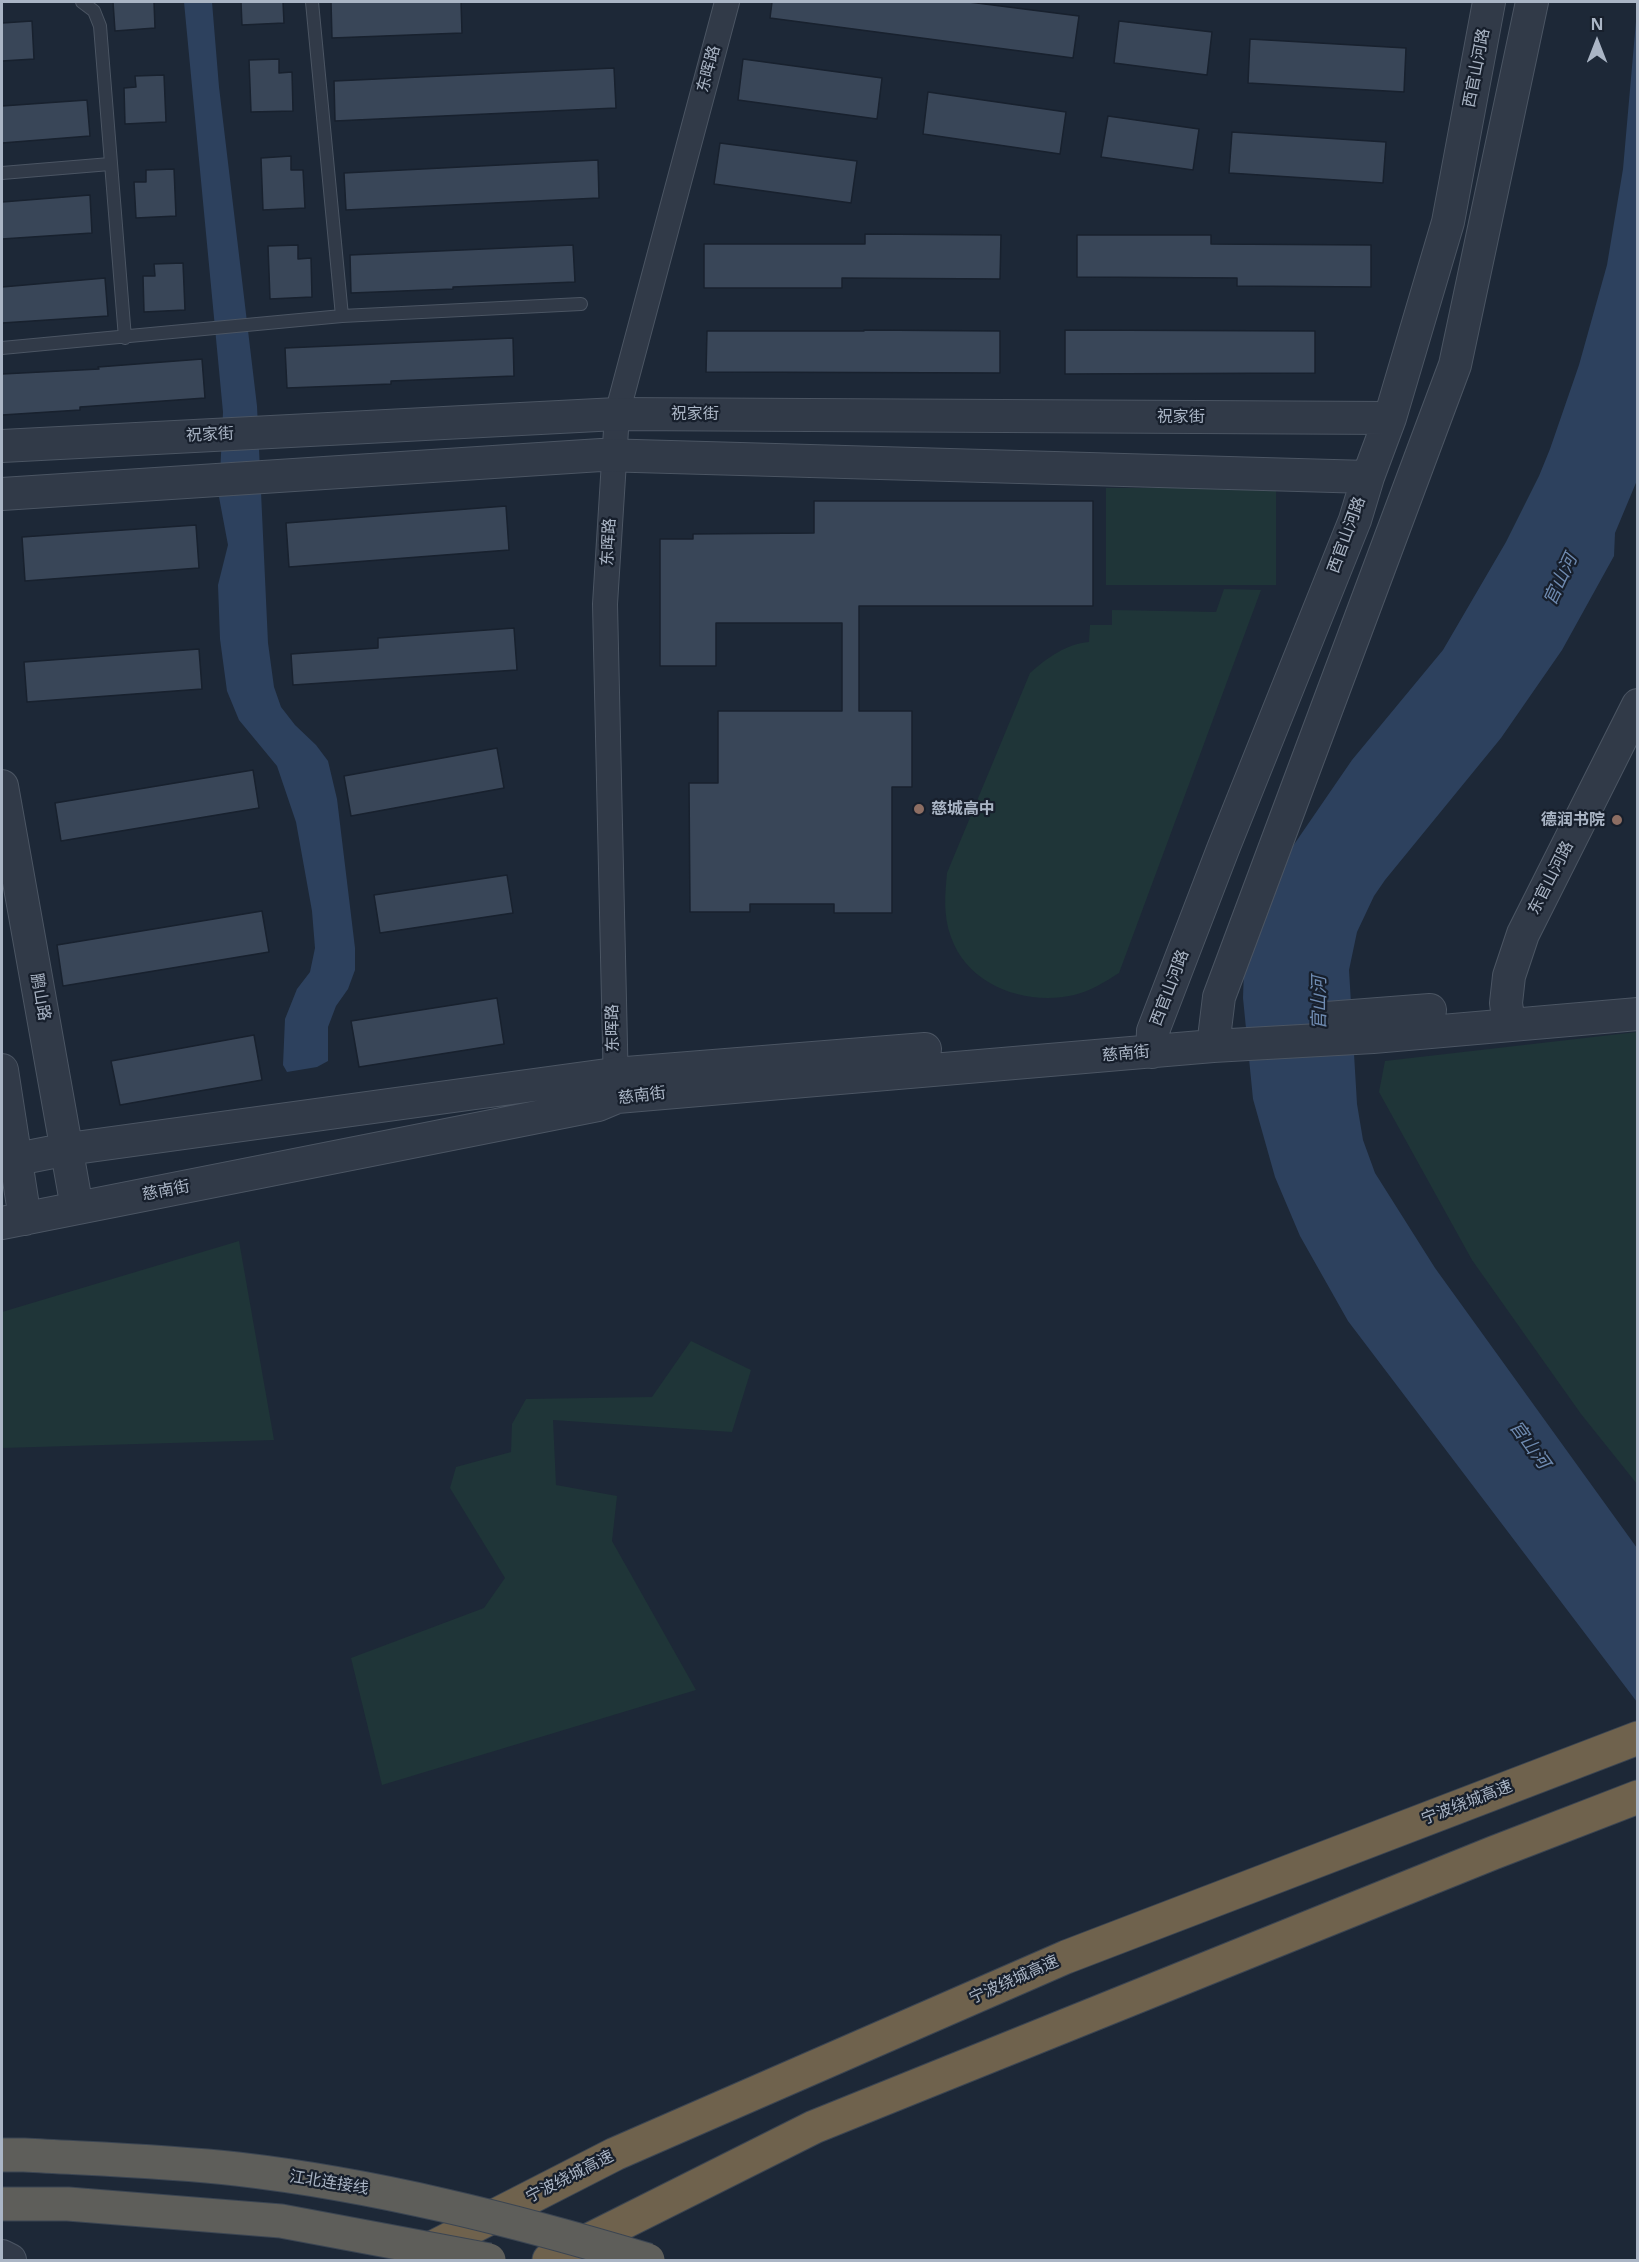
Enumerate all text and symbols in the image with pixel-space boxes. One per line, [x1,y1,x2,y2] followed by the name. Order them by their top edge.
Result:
[1567,12,1627,72] north arrow
[1590,13,1604,35] text: N
[1460,27,1494,109] street label: 西官山河路
[694,43,724,95] street label: 东晖路
[671,404,719,424] street label: 祝家街
[1157,407,1205,427] street label: 祝家街
[186,424,234,446] street label: 祝家街
[1324,494,1370,576] street label: 西官山河路
[598,518,620,566] street label: 东晖路
[1540,551,1582,609] water label: 官山河
[931,799,995,819] place label: 慈城高中
[912,802,926,816] marker: 慈城高中
[1541,810,1605,830] place label: 德润书院
[1610,813,1624,827] marker: 德润书院
[1524,838,1578,918] street label: 东官山河路
[1147,947,1193,1029] street label: 西官山河路
[26,972,54,1022] street label: 鹏山路
[1309,976,1331,1030] water label: 官山河
[603,1004,623,1052] street label: 东晖路
[1101,1042,1151,1066] street label: 慈南街
[617,1084,667,1108] street label: 慈南街
[141,1177,191,1205] street label: 慈南街
[1504,1417,1554,1473] water label: 官山河
[1419,1777,1515,1829] street label: 宁波绕城高速
[966,1952,1062,2008] street label: 宁波绕城高速
[523,2147,617,2207] street label: 宁波绕城高速
[288,2167,370,2199] street label: 江北连接线

